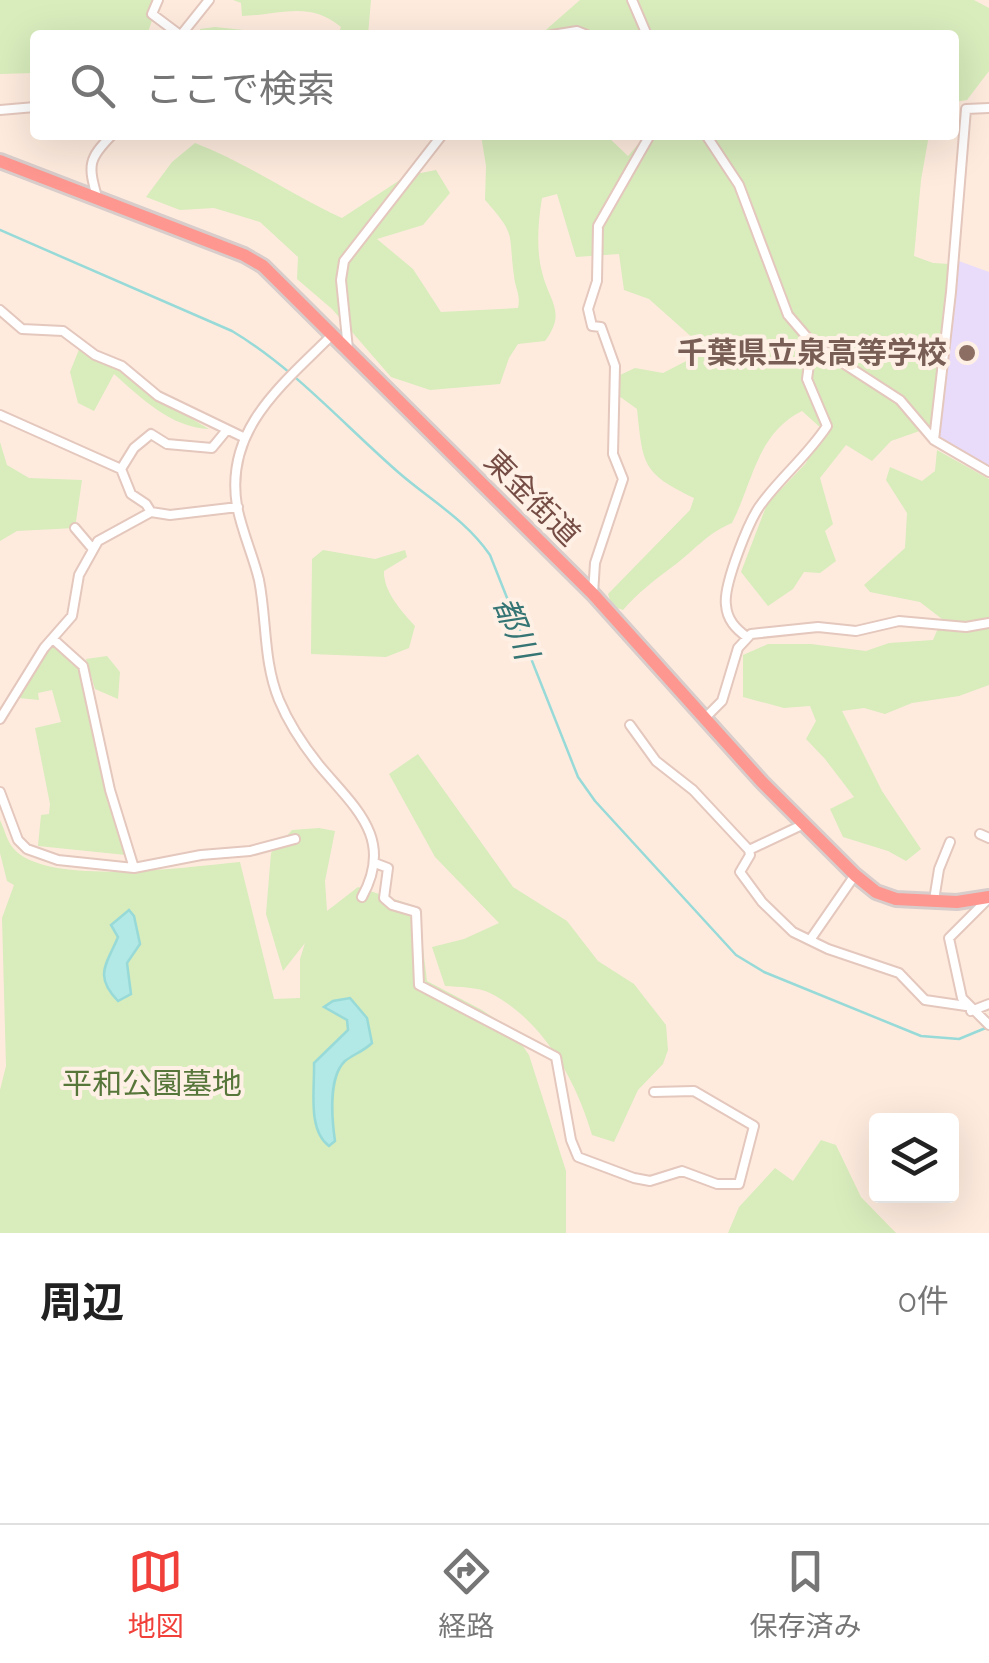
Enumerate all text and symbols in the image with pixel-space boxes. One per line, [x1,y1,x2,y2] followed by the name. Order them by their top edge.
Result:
[30,30,959,140] search box
[65,58,120,113] icon: search
[145,66,335,111] text: ここで検索
[677,335,947,370] place label: 千葉県立泉高等学校
[956,342,978,364] marker: 千葉県立泉高等学校
[478,443,587,552] street label: 東金街道
[487,591,547,667] water label: 都川
[62,1066,242,1101] park label: 平和公園墓地
[869,1113,959,1203] map controls
[869,1113,959,1203] button: layers
[40,1278,124,1327] text: 周辺
[897,1282,949,1319] text: 0件
[127,1544,184,1644] tab: 地図
[438,1544,495,1644] tab: 経路
[749,1544,862,1644] tab: 保存済み

